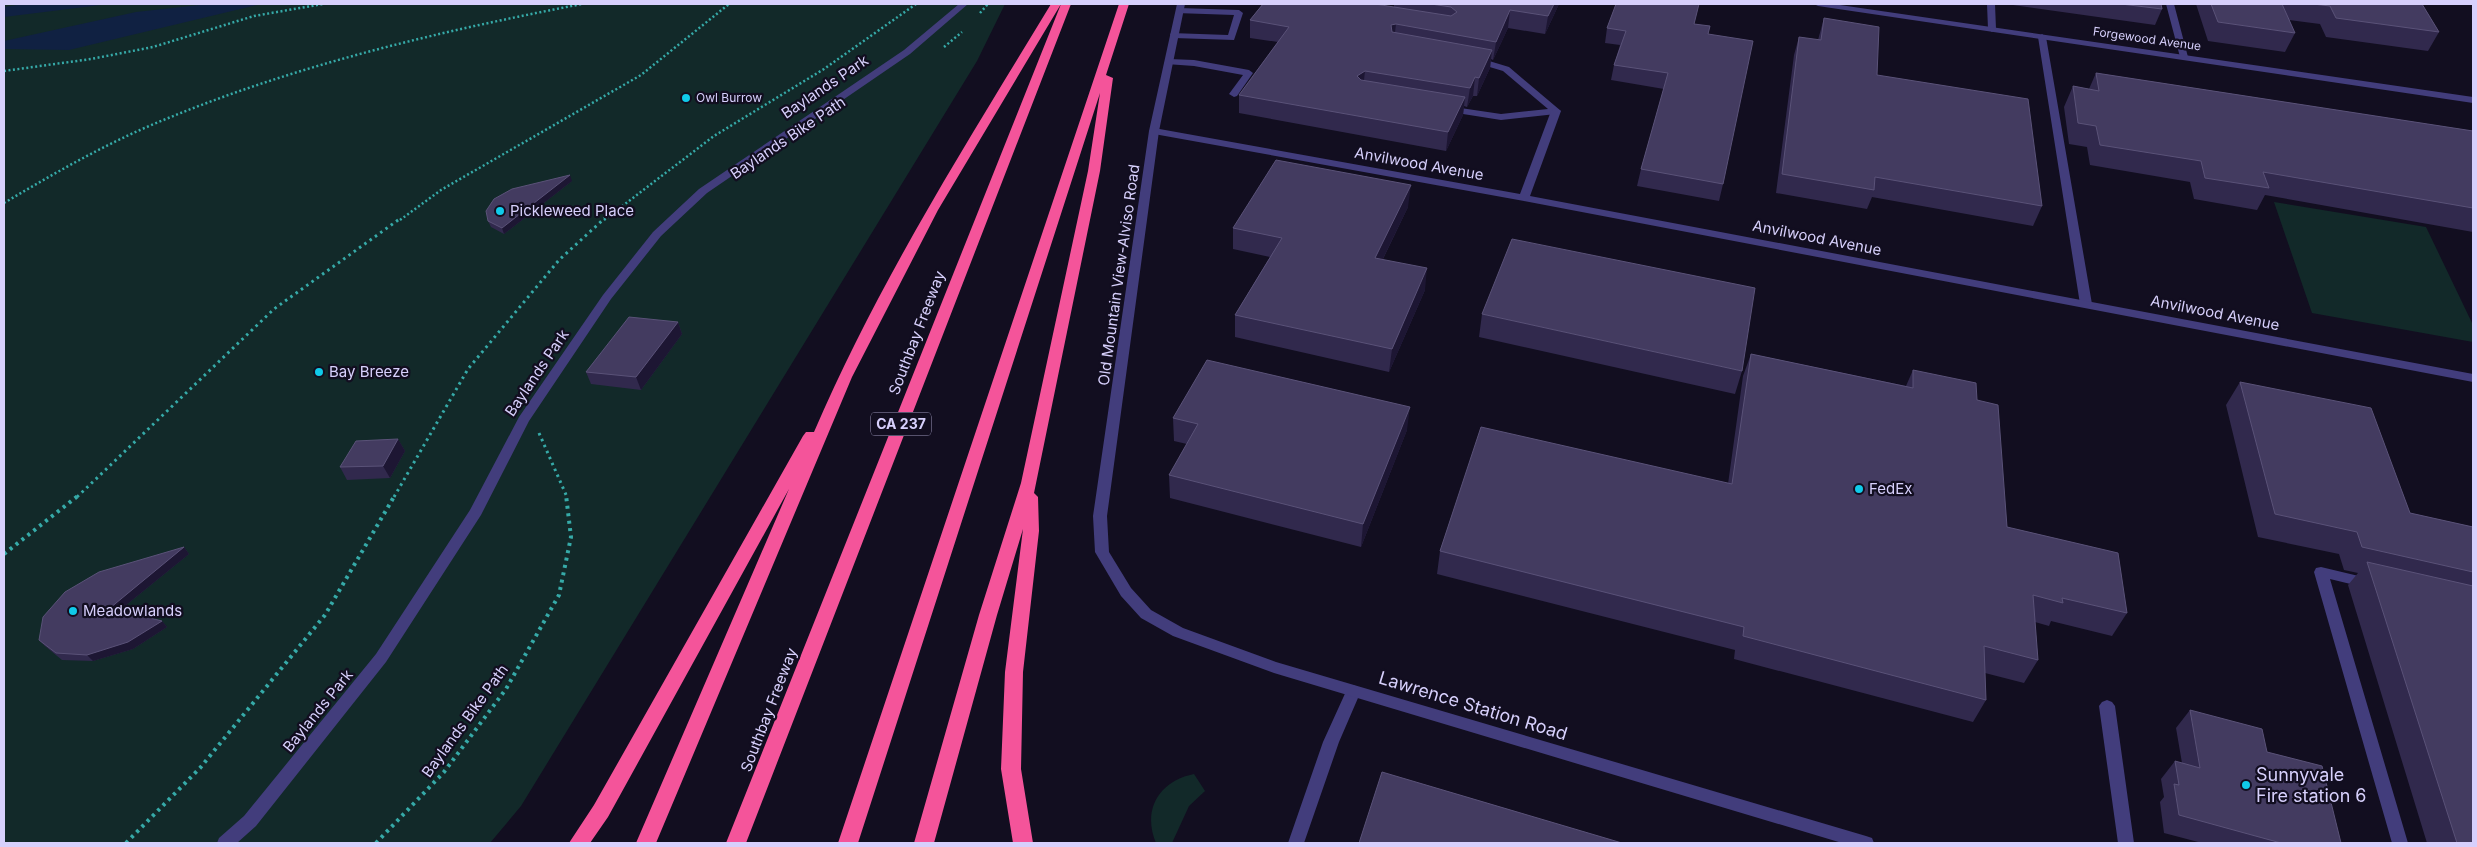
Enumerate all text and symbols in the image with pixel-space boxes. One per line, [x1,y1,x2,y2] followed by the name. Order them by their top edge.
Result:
[2092,23,2202,54] street label: Forgewood Avenue
[778,50,872,123] street label: Baylands Park
[696,90,762,105] place label: Owl Burrow
[680,92,692,104] marker: Owl Burrow
[727,92,849,183] street label: Baylands Bike Path
[1353,143,1485,184] street label: Anvilwood Avenue
[1094,163,1143,387] street label: Old Mountain View-Alviso Road
[510,201,634,220] place label: Pickleweed Place
[494,205,506,217] marker: Pickleweed Place
[1751,216,1883,259] street label: Anvilwood Avenue
[884,268,949,398] street label: Southbay Freeway
[2149,291,2281,334] street label: Anvilwood Avenue
[501,325,573,420] street label: Baylands Park
[329,362,409,381] place label: Bay Breeze
[313,366,325,378] marker: Bay Breeze
[871,412,931,436] road number: CA 237
[1869,479,1912,498] place label: FedEx
[1853,483,1865,495] marker: FedEx
[83,601,182,620] place label: Meadowlands
[67,605,79,617] marker: Meadowlands
[736,645,801,775] street label: Southbay Freeway
[417,661,512,781] street label: Baylands Bike Path
[278,665,357,756] street label: Baylands Park
[1376,667,1570,744] street label: Lawrence Station Road
[2256,764,2367,806] place label: Sunnyvale Fire station 6
[2240,779,2252,791] marker: Sunnyvale Fire station 6

